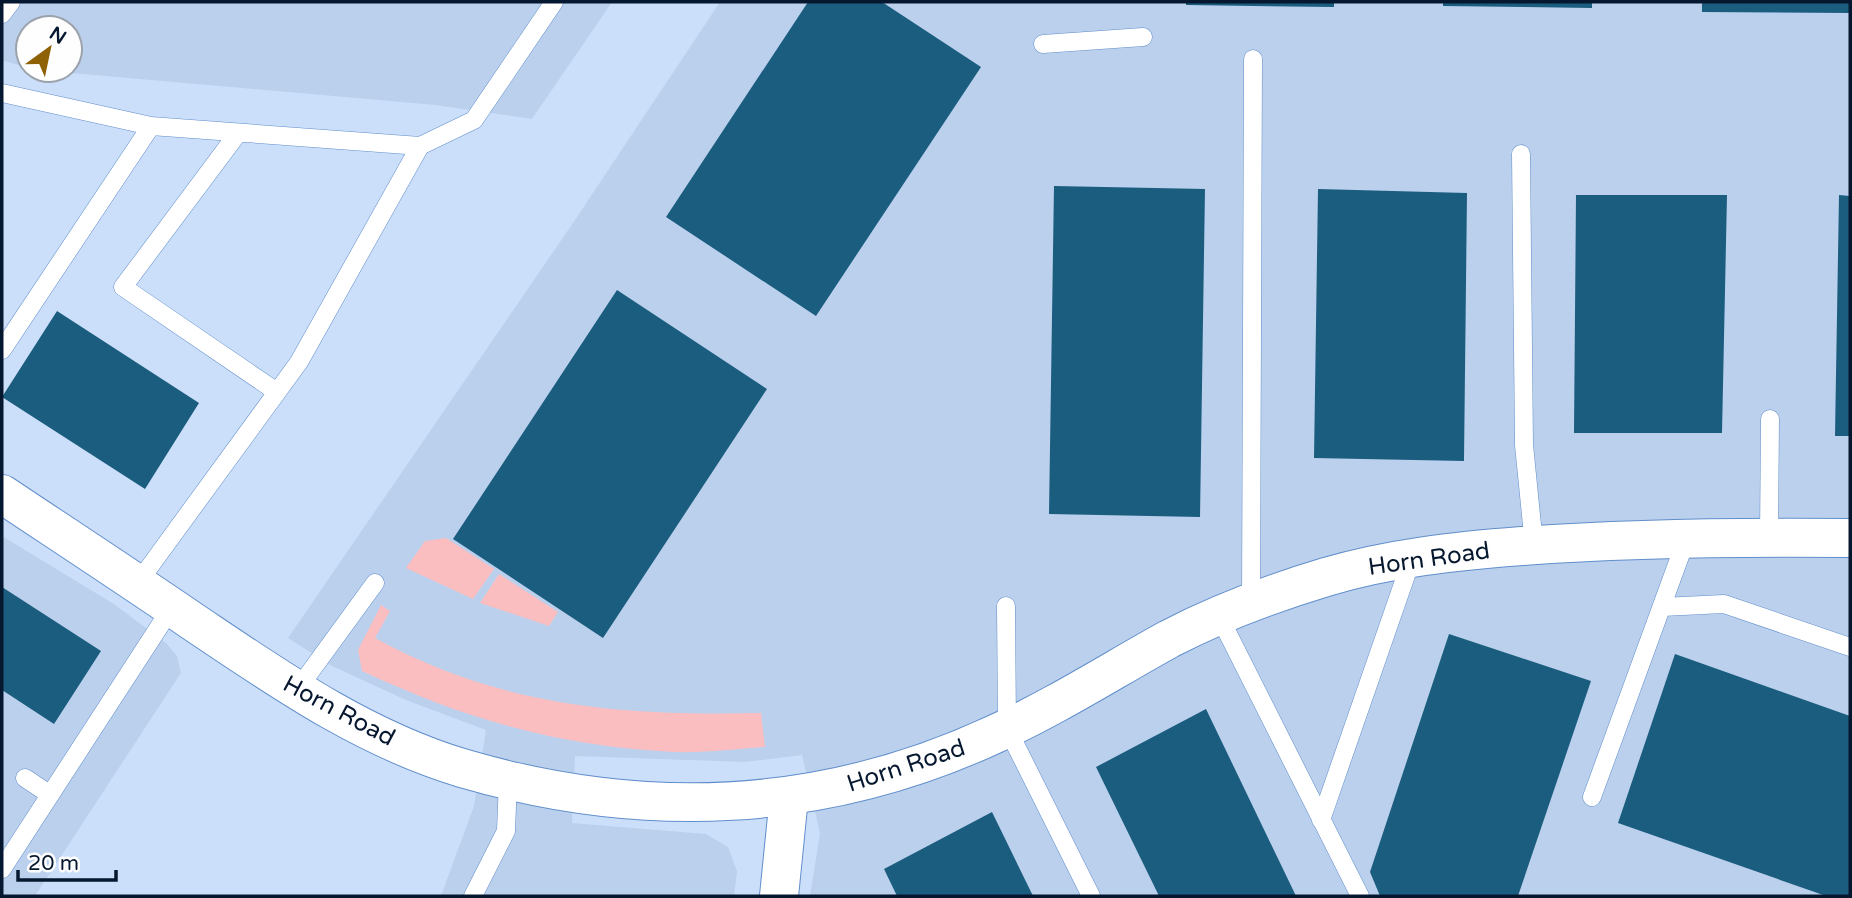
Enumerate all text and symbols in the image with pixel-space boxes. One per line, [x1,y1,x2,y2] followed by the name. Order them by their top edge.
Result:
[14,14,84,84] north arrow
[45,22,70,49] text: N
[1366,536,1492,582] street label: Horn Road
[278,669,400,753] street label: Horn Road
[843,733,969,799] street label: Horn Road
[18,838,116,882] scale bar
[28,851,79,876] text: 20 m

